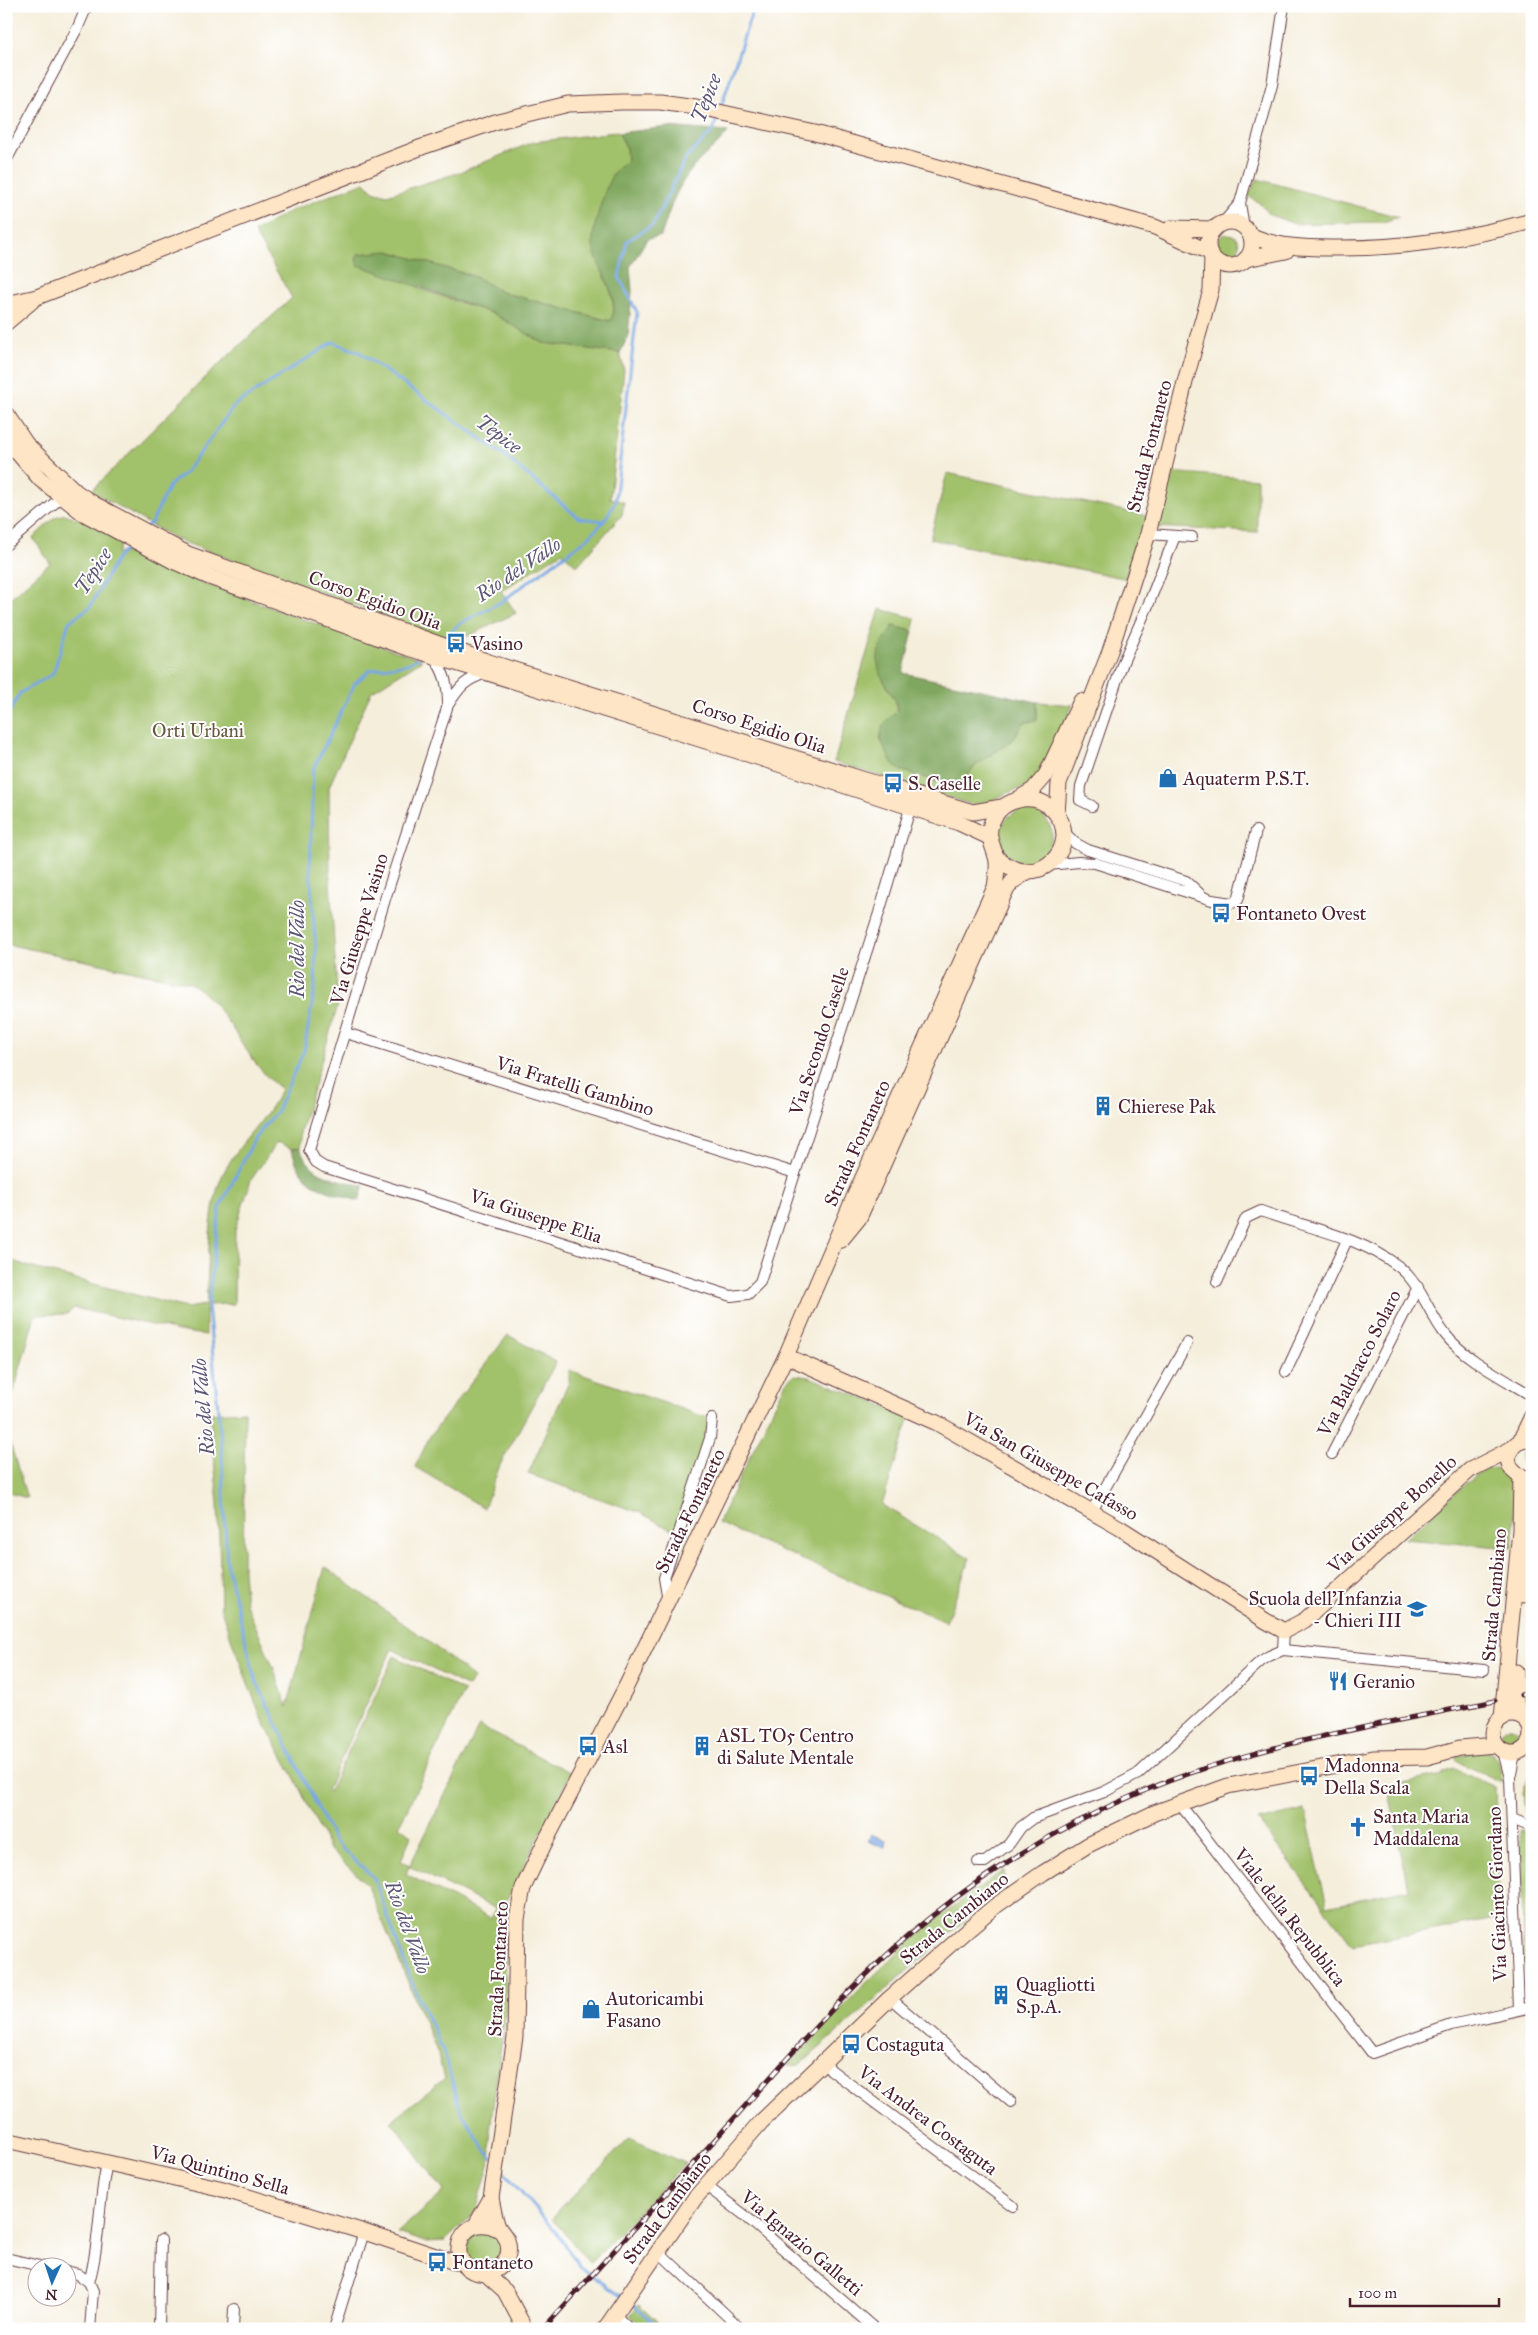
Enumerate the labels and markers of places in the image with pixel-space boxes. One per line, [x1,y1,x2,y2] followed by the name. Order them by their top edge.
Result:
[445,632,467,654] bus stop icon: Vasino
[470,632,523,655] place label: Vasino
[1157,767,1179,789] shop icon: Aquaterm P.S.T.
[1182,767,1309,791] place label: Aquaterm P.S.T.
[882,772,904,794] bus stop icon: S. Caselle
[908,772,981,795] place label: S. Caselle
[1210,902,1232,924] bus stop icon: Fontaneto Ovest
[1236,902,1367,925] place label: Fontaneto Ovest
[1092,1095,1114,1117] building icon: Chierese Pak
[1118,1095,1216,1118] place label: Chierese Pak
[1248,1587,1403,1632] place label: Scuola dell'Infanzia - Chieri III
[1406,1598,1428,1620] school or university icon: Scuola dell'Infanzia - Chieri III
[1327,1670,1349,1692] restaurant icon: Geranio
[1353,1670,1415,1693] place label: Geranio
[716,1724,854,1769] place label: ASL TO5 Centro di Salute Mentale
[577,1735,599,1757] bus stop icon: Asl
[602,1735,629,1758] place label: Asl
[691,1735,713,1757] building icon: ASL TO5 Centro di Salute Mentale
[1324,1754,1410,1799] place label: Madonna Della Scala
[1298,1765,1320,1787] bus stop icon: Madonna Della Scala
[1373,1805,1470,1850] place label: Santa Maria Maddalena
[1347,1816,1369,1838] church icon: Santa Maria Maddalena
[1016,1973,1095,2018] place label: Quagliotti S.p.A.
[990,1984,1012,2006] building icon: Quagliotti S.p.A.
[605,1987,704,2032] place label: Autoricambi Fasano
[580,1998,602,2020] shop icon: Autoricambi Fasano
[840,2033,862,2055] bus stop icon: Costaguta
[866,2033,945,2057] place label: Costaguta
[426,2251,448,2273] bus stop icon: Fontaneto
[452,2251,534,2274] place label: Fontaneto

